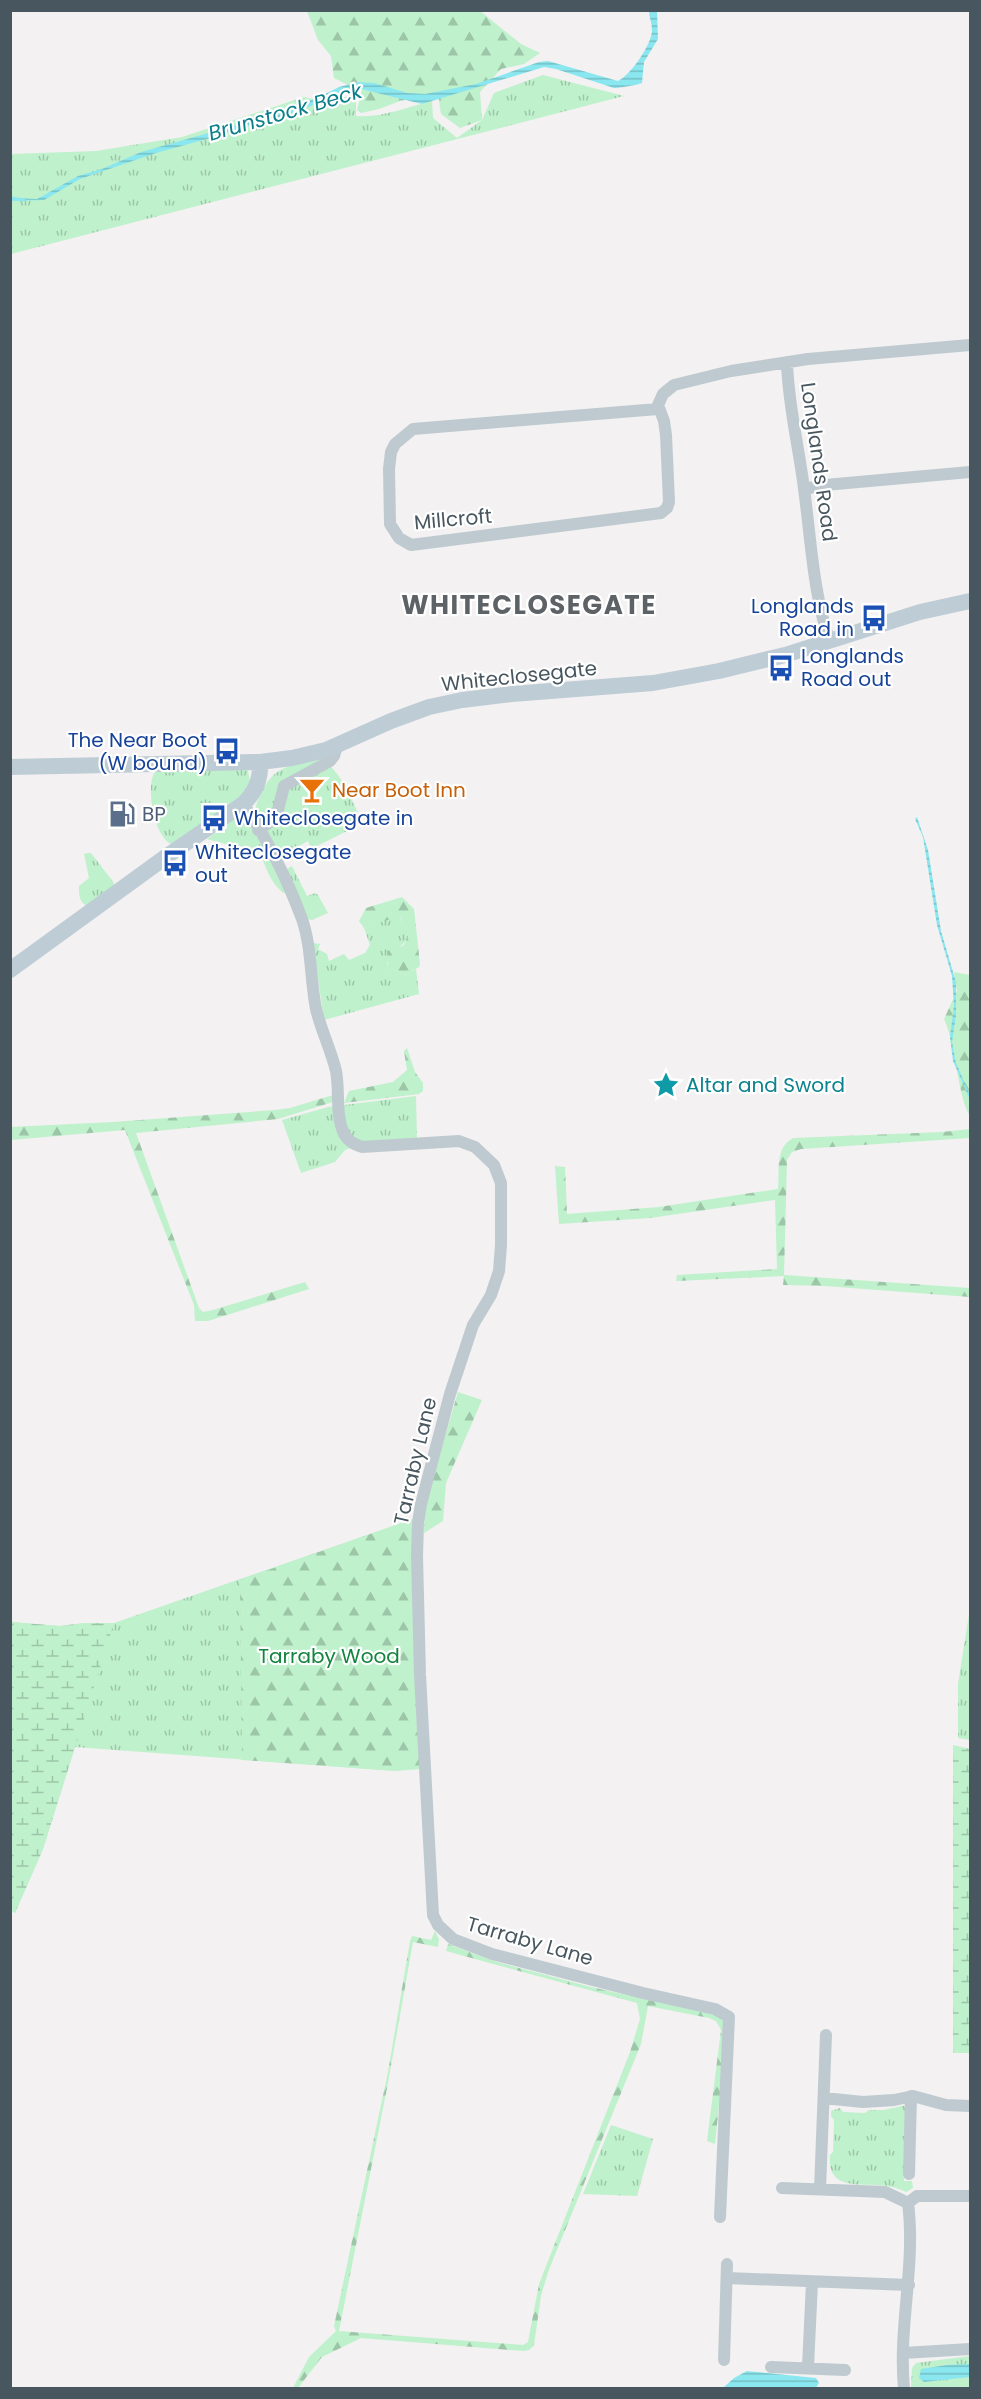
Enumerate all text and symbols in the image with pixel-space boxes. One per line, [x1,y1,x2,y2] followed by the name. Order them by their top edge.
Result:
[205,76,367,148] water label: Brunstock Beck
[794,381,844,543] street label: Longlands Road
[413,502,493,536] street label: Millcroft
[401,587,657,623] district label: WHITECLOSEGATE
[751,592,854,643] place label: Longlands Road in
[859,603,889,633] bus stop icon: Longlands Road in
[801,642,904,693] place label: Longlands Road out
[766,653,796,683] bus stop icon: Longlands Road out
[440,654,598,698] street label: Whiteclosegate
[68,726,207,777] place label: The Near Boot (W bound)
[212,736,242,766] bus stop icon: The Near Boot (W bound)
[297,775,327,805] bar icon: Near Boot Inn
[332,776,466,804] place label: Near Boot Inn
[107,799,137,829] fuel station icon: BP
[142,800,166,828] place label: BP
[199,803,229,833] bus stop icon: Whiteclosegate in
[234,804,413,832] place label: Whiteclosegate in
[195,838,351,889] place label: Whiteclosegate out
[160,848,190,878] bus stop icon: Whiteclosegate out
[651,1070,681,1100] place icon: Altar and Sword
[686,1071,845,1099] place label: Altar and Sword
[387,1394,443,1528] street label: Tarraby Lane
[258,1642,400,1670] park label: Tarraby Wood
[464,1910,596,1972] street label: Tarraby Lane

